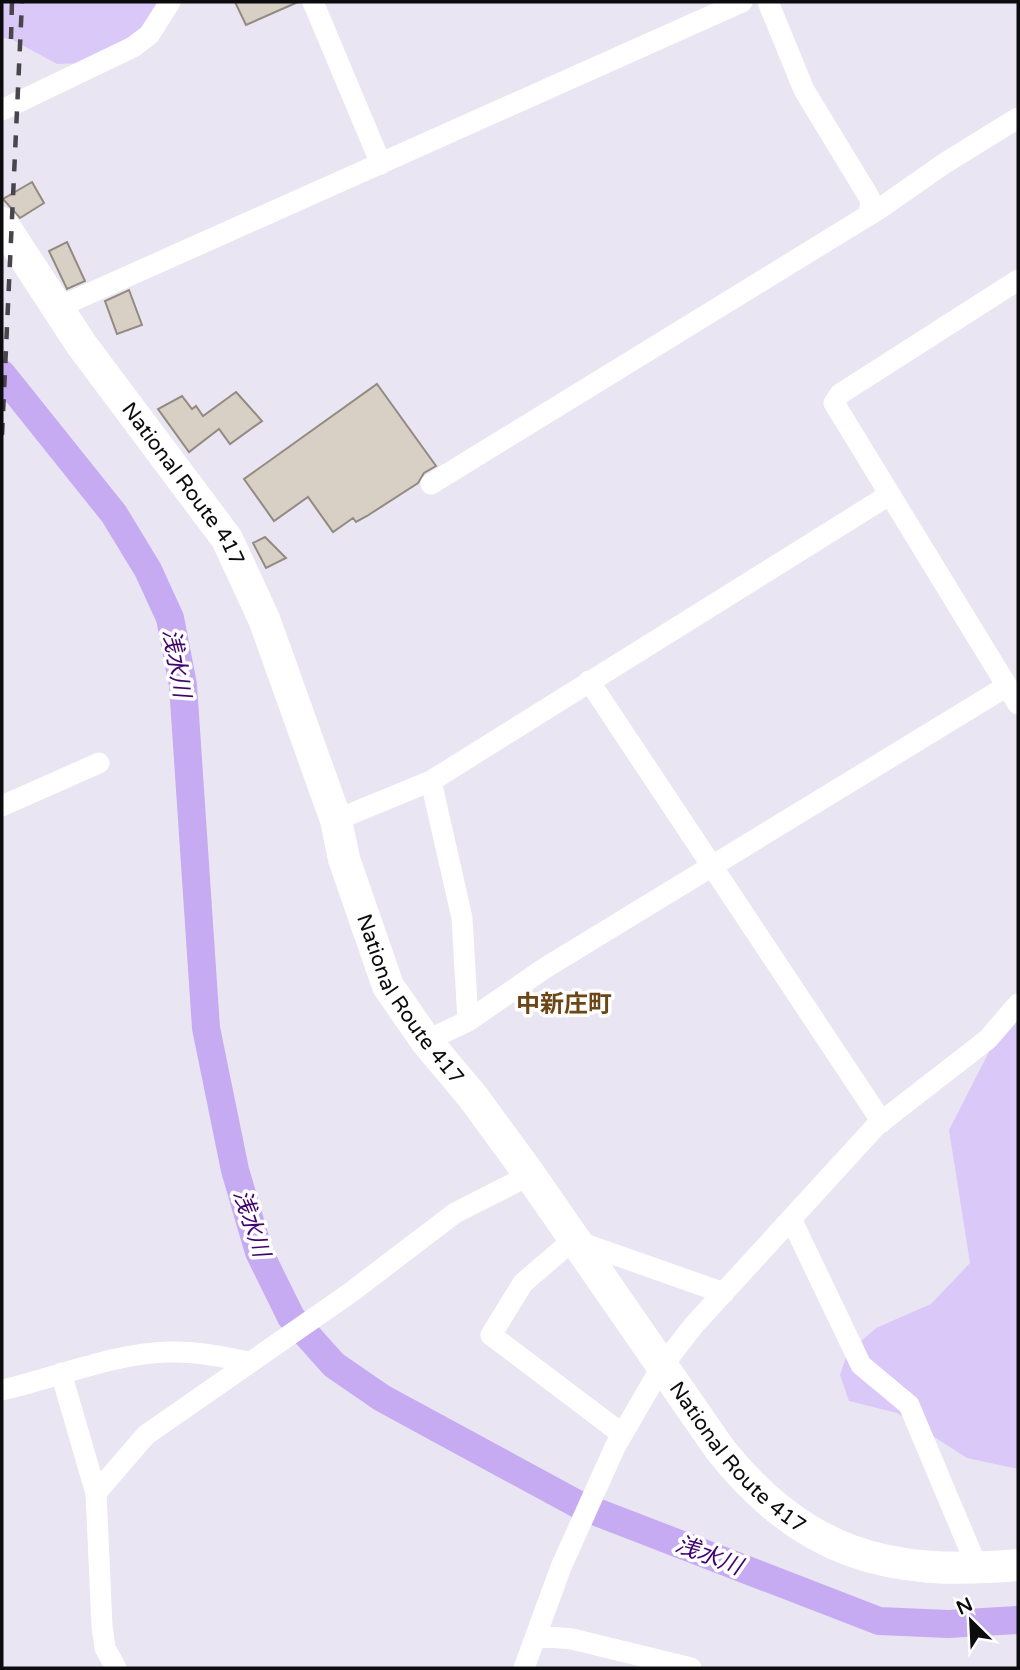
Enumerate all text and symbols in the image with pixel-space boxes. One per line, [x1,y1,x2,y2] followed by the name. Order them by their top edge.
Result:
[116,398,249,569] street label: National Route 417
[156,627,196,703] water label: 浅水川
[351,911,469,1090] street label: National Route 417
[516,990,612,1019] district label: 中新庄町
[227,1186,276,1263] water label: 浅水川
[664,1377,811,1539] street label: National Route 417
[671,1530,749,1582] water label: 浅水川
[936,1586,1006,1656] north arrow
[953,1593,976,1620] text: N

